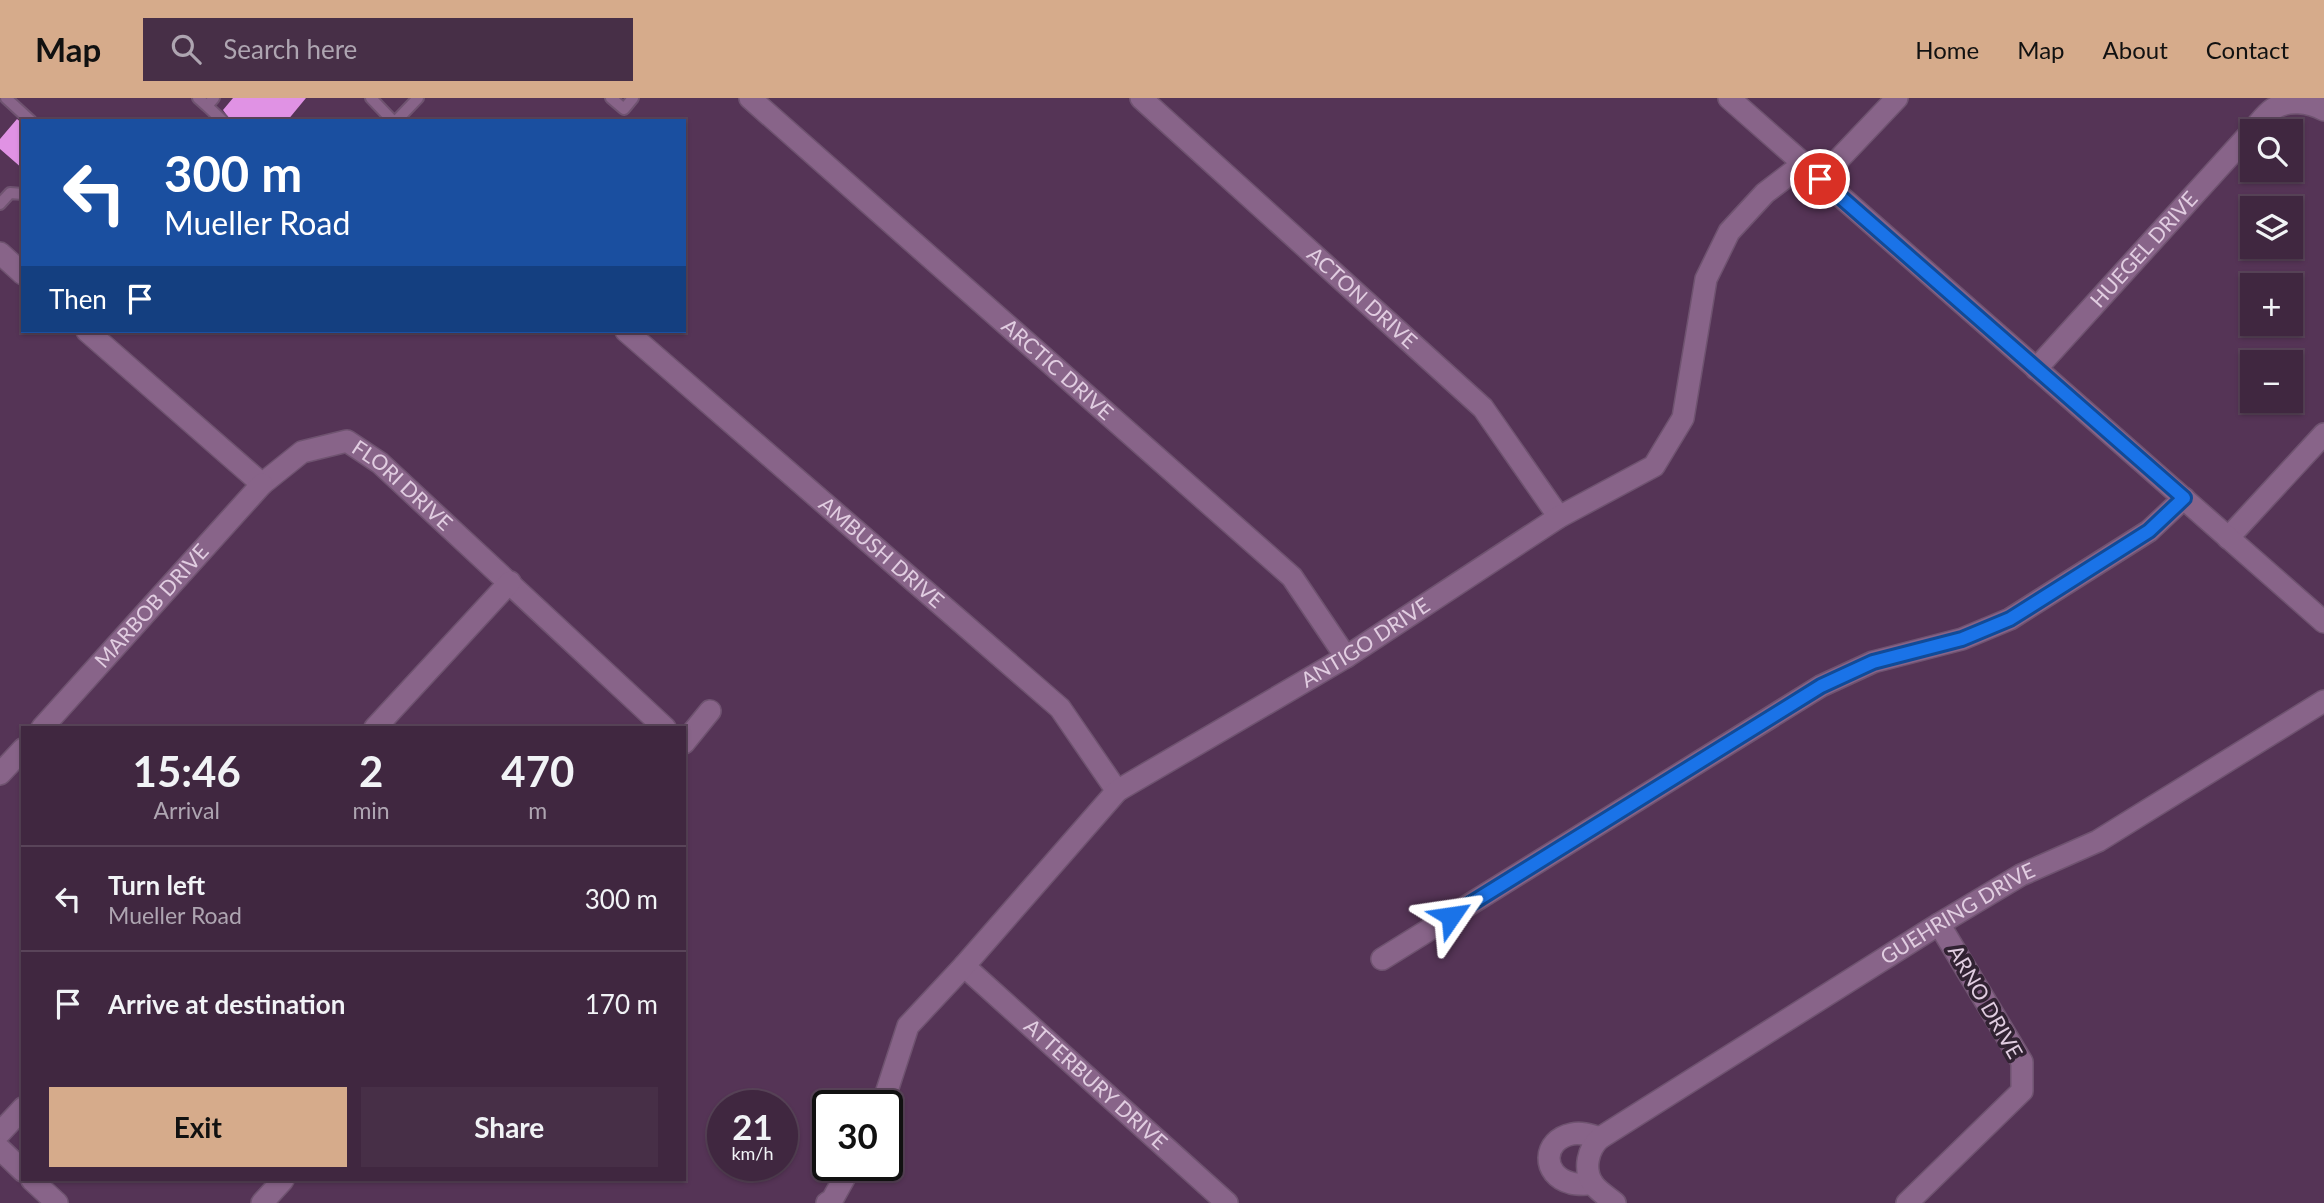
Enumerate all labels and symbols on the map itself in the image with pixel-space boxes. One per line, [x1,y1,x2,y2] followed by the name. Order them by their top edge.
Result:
[1790,149,1850,209] pin
[2084,186,2202,312] street label: HUEGEL DRIVE
[1303,241,1423,353] street label: ACTON DRIVE
[997,313,1119,424] street label: ARCTIC DRIVE
[348,434,458,535] street label: FLORI DRIVE
[815,491,950,612] street label: AMBUSH DRIVE
[89,538,213,672] street label: MARBOB DRIVE
[1296,592,1434,692] street label: ANTIGO DRIVE
[1875,856,2038,969] street label: GUEHRING DRIVE
[1414,879,1488,953] position arrow
[1944,940,2029,1062] street label: ARNO DRIVE
[1020,1013,1173,1154] street label: ATTERBURY DRIVE
[812,1090,903,1181] speed limit sign: 30

